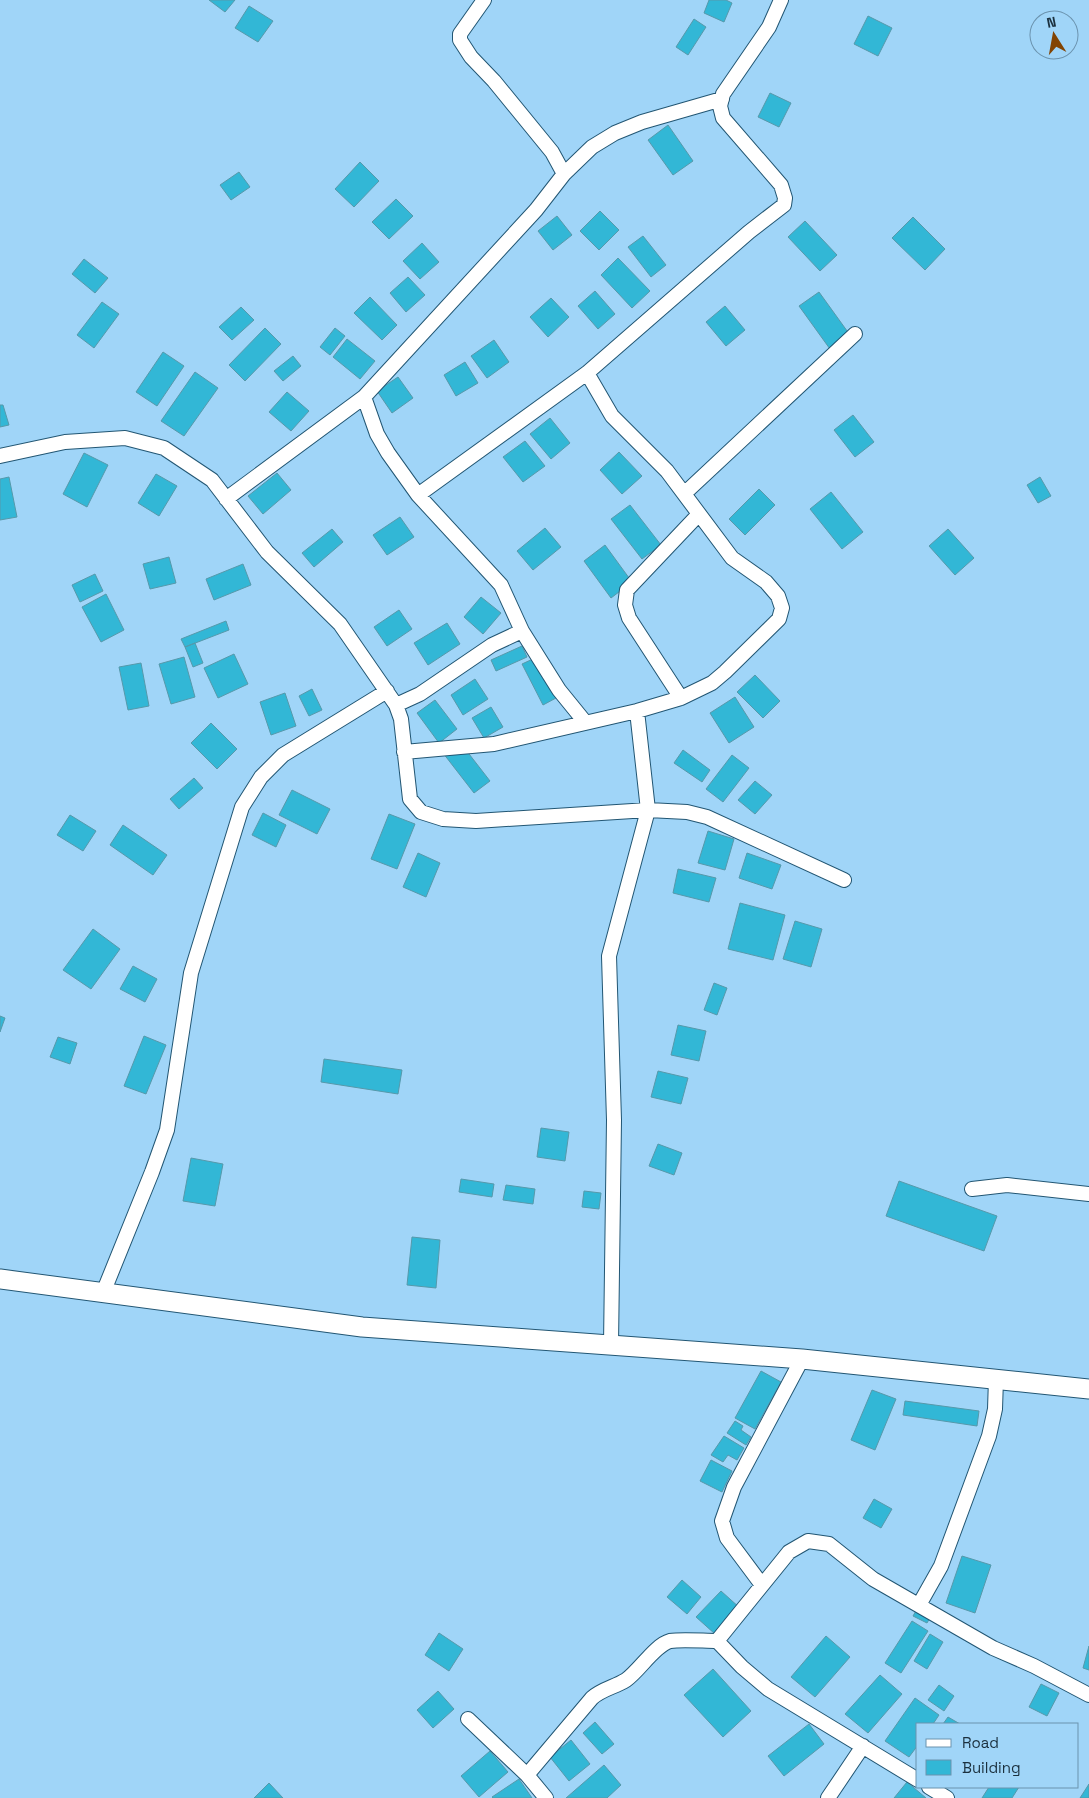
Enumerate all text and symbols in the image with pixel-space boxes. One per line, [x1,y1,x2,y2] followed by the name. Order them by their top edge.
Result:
[1029,10,1079,60] north arrow
[1045,13,1058,32] text: N
[916,1723,1079,1788] legend
[962,1733,999,1752] text: Road
[962,1758,1021,1777] text: Building

